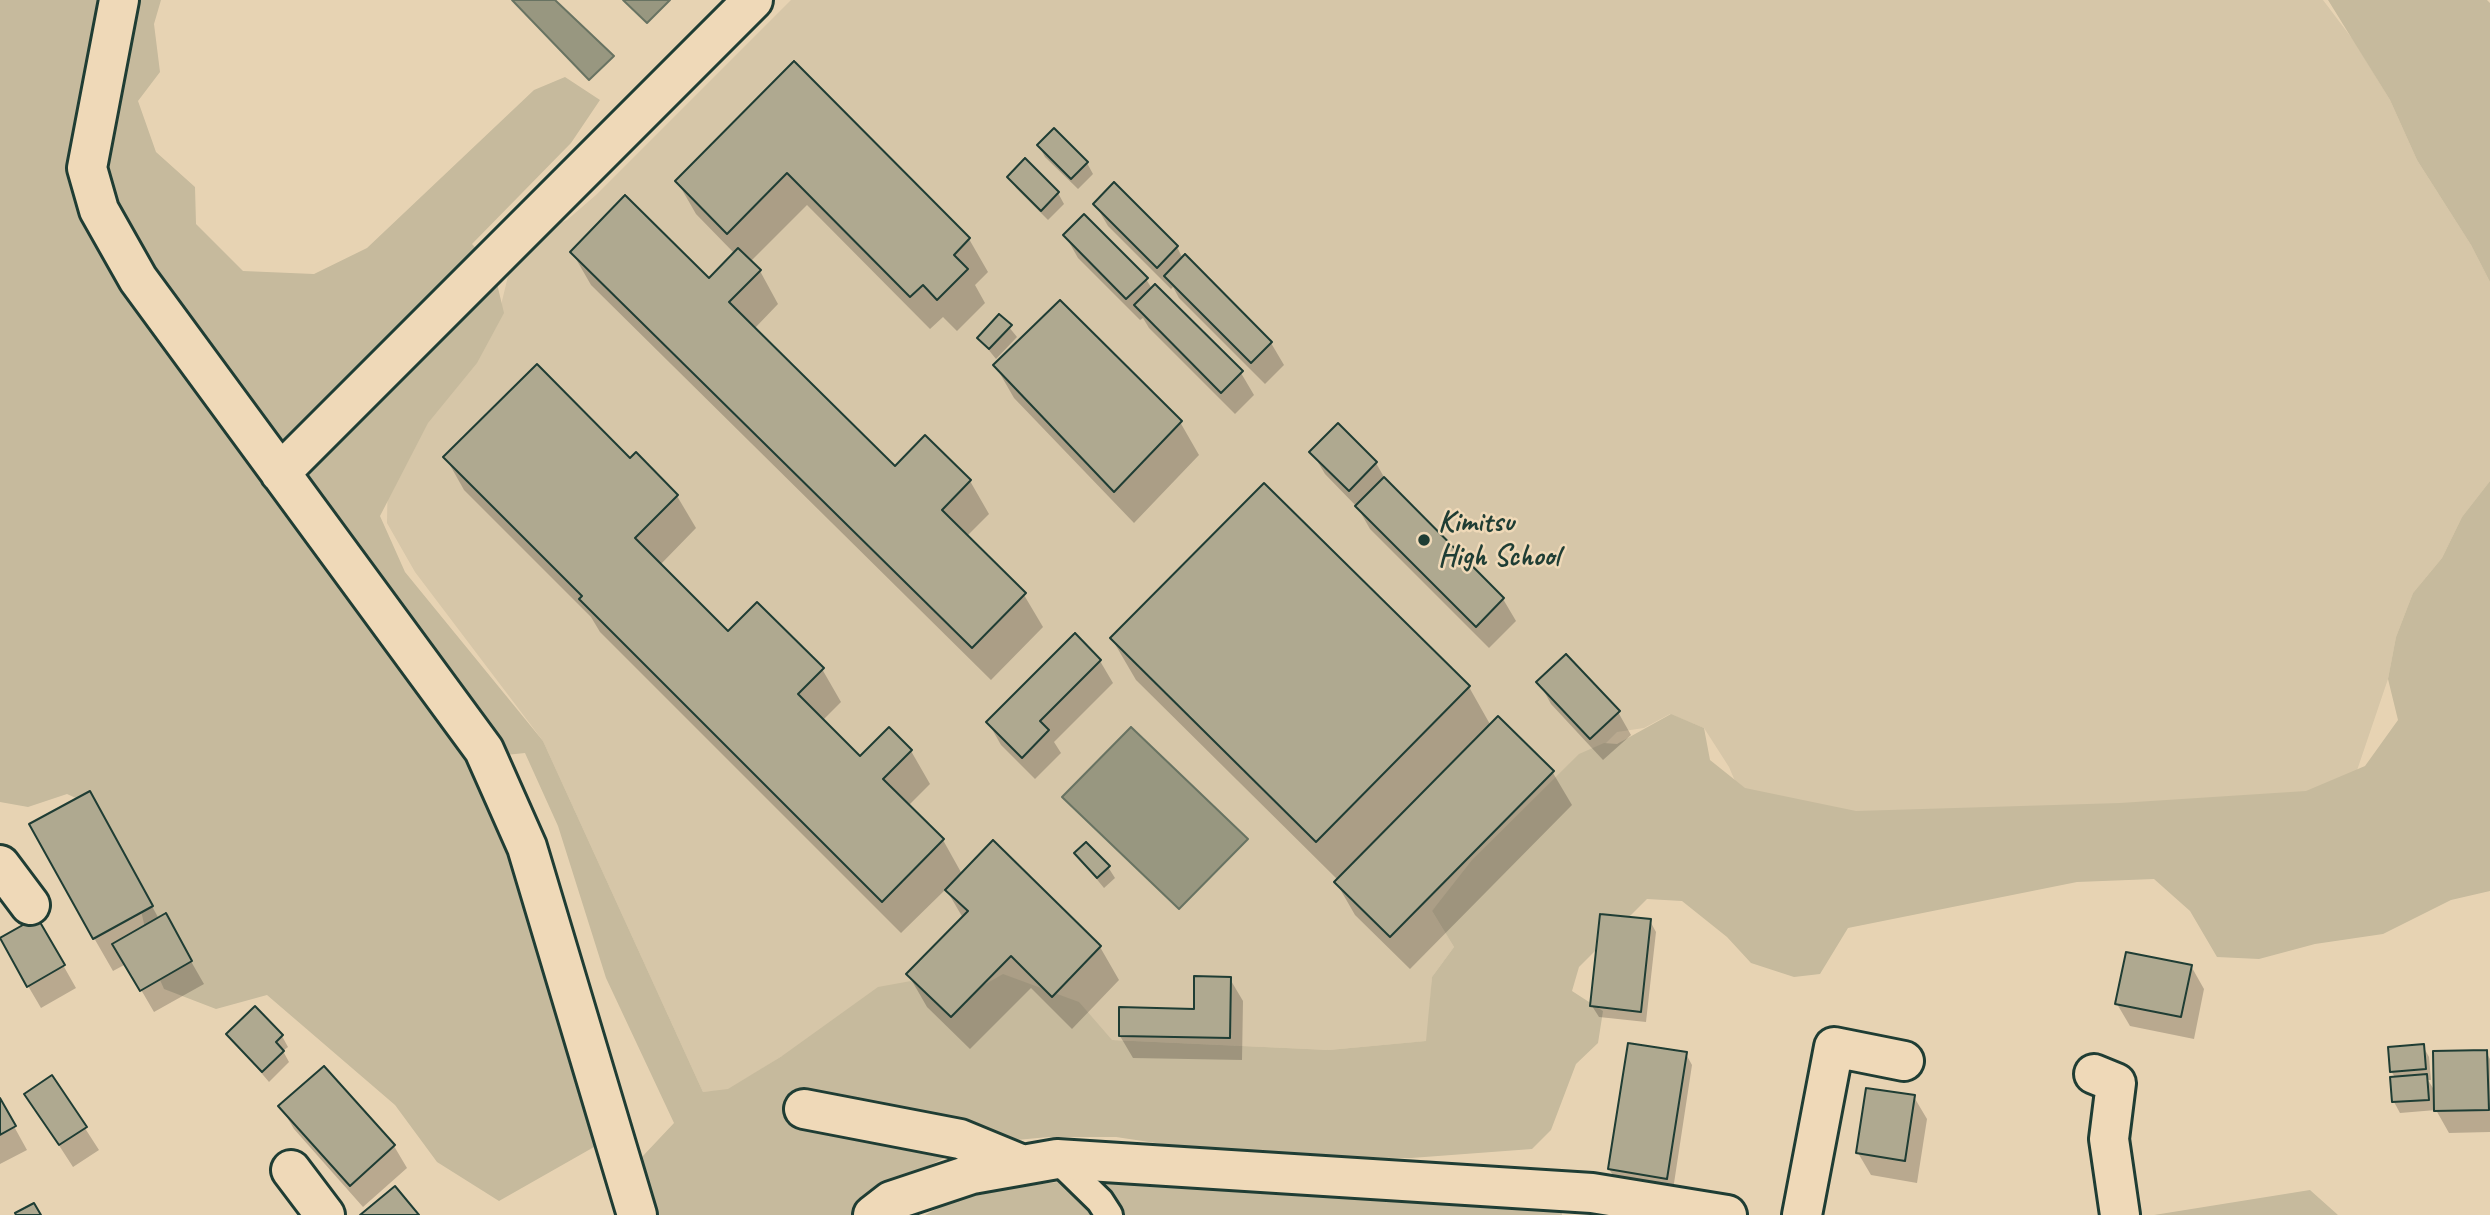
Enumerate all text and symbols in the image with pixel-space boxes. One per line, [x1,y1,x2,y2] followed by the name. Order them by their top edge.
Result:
[1438,505,1560,576] place label: Kimitsu High School
[1416,532,1432,548] marker: Kimitsu High School

